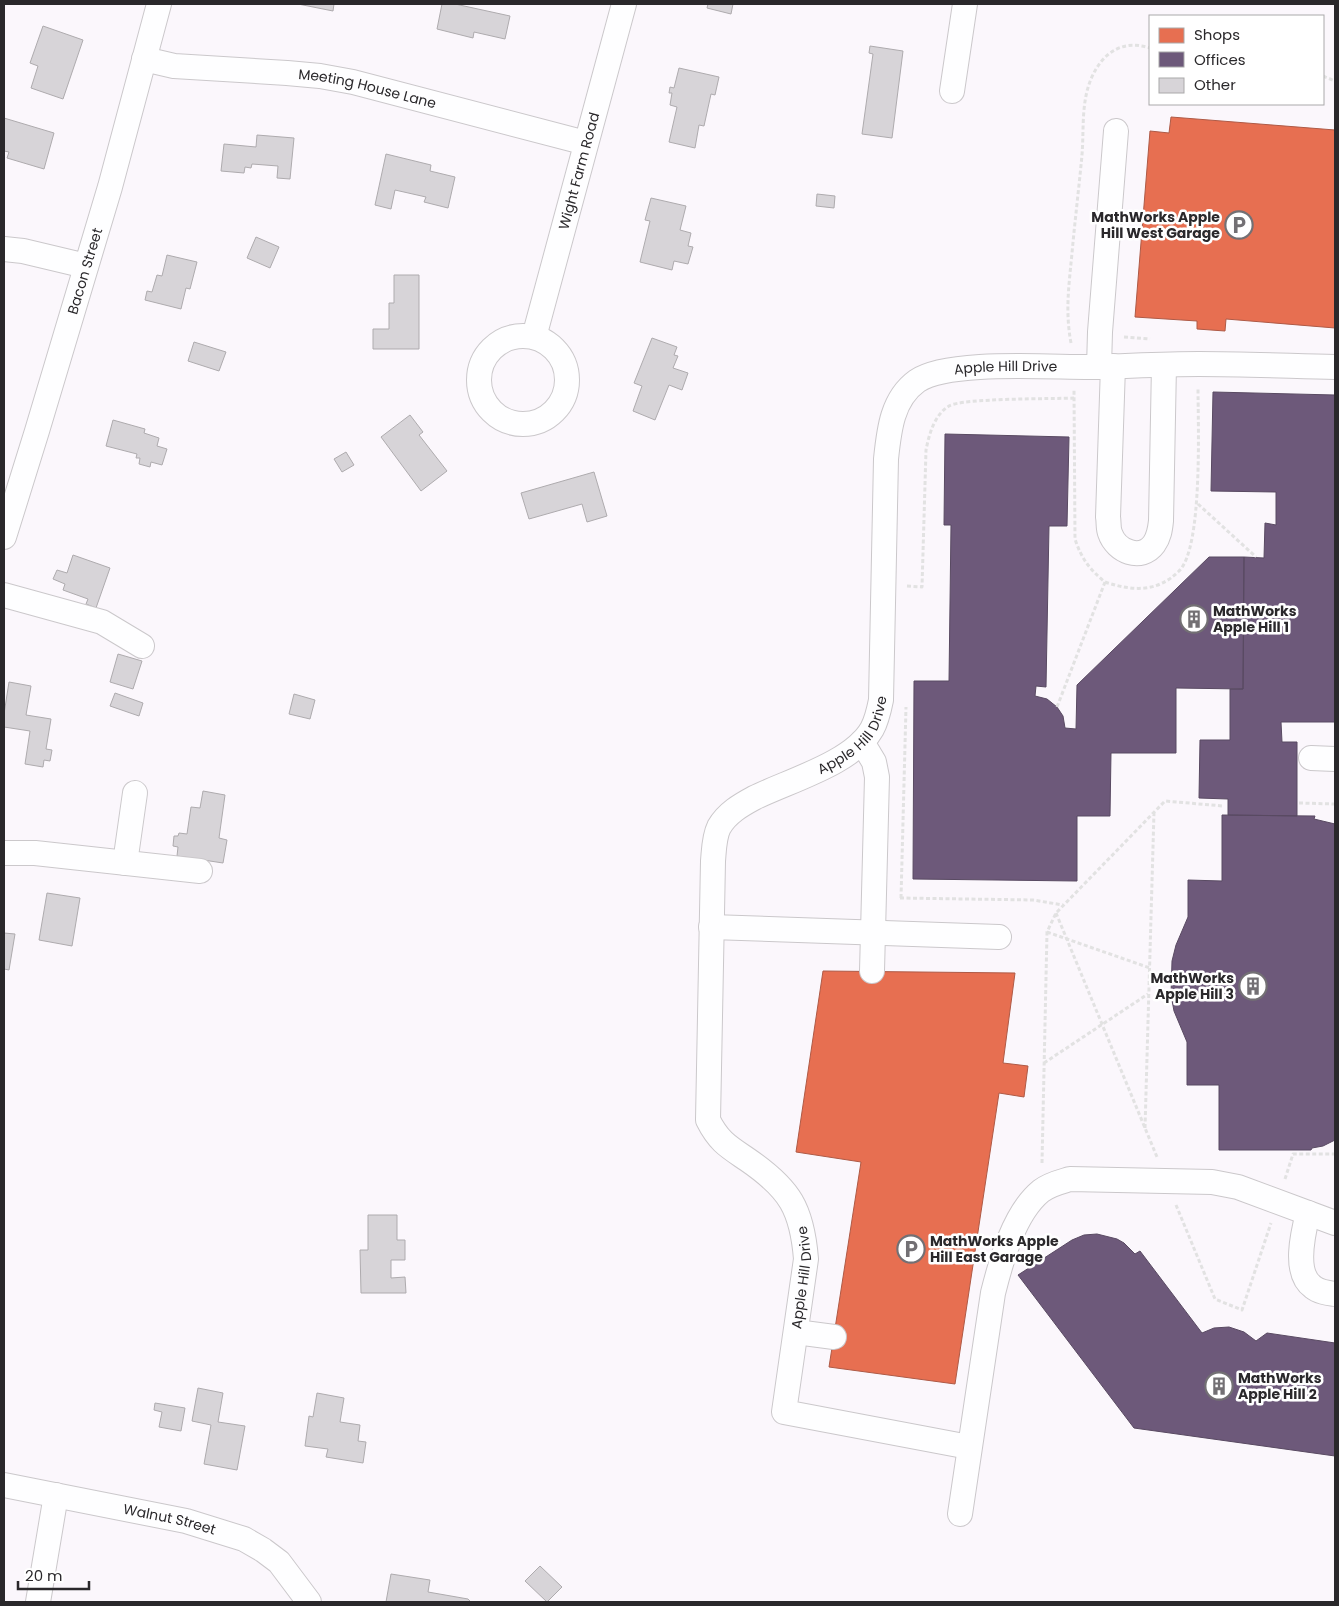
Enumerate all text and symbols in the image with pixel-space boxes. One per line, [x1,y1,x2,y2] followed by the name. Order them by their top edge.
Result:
[1149,15,1324,105] legend
[1194,24,1240,45] text: Shops
[1194,49,1246,70] text: Offices
[298,64,439,113] street label: Meeting House Lane
[1194,74,1236,95] text: Other
[553,110,604,232] street label: Wight Farm Road
[1091,207,1220,243] place label: MathWorks Apple Hill West Garage
[1224,210,1254,240] parking icon: MathWorks Apple Hill West Garage
[62,225,107,317] street label: Bacon Street
[953,356,1058,379] street label: Apple Hill Drive
[1213,601,1297,637] place label: MathWorks Apple Hill 1
[1179,604,1209,634] building icon: MathWorks Apple Hill 1
[814,694,892,779] street label: Apple Hill Drive
[1150,968,1234,1004] place label: MathWorks Apple Hill 3
[1238,971,1268,1001] building icon: MathWorks Apple Hill 3
[786,1224,816,1330] street label: Apple Hill Drive
[930,1231,1059,1267] place label: MathWorks Apple Hill East Garage
[896,1234,926,1264] parking icon: MathWorks Apple Hill East Garage
[1238,1368,1322,1404] place label: MathWorks Apple Hill 2
[1204,1371,1234,1401] building icon: MathWorks Apple Hill 2
[122,1499,218,1540] street label: Walnut Street
[18,1558,89,1590] scale bar
[25,1565,63,1586] text: 20 m

